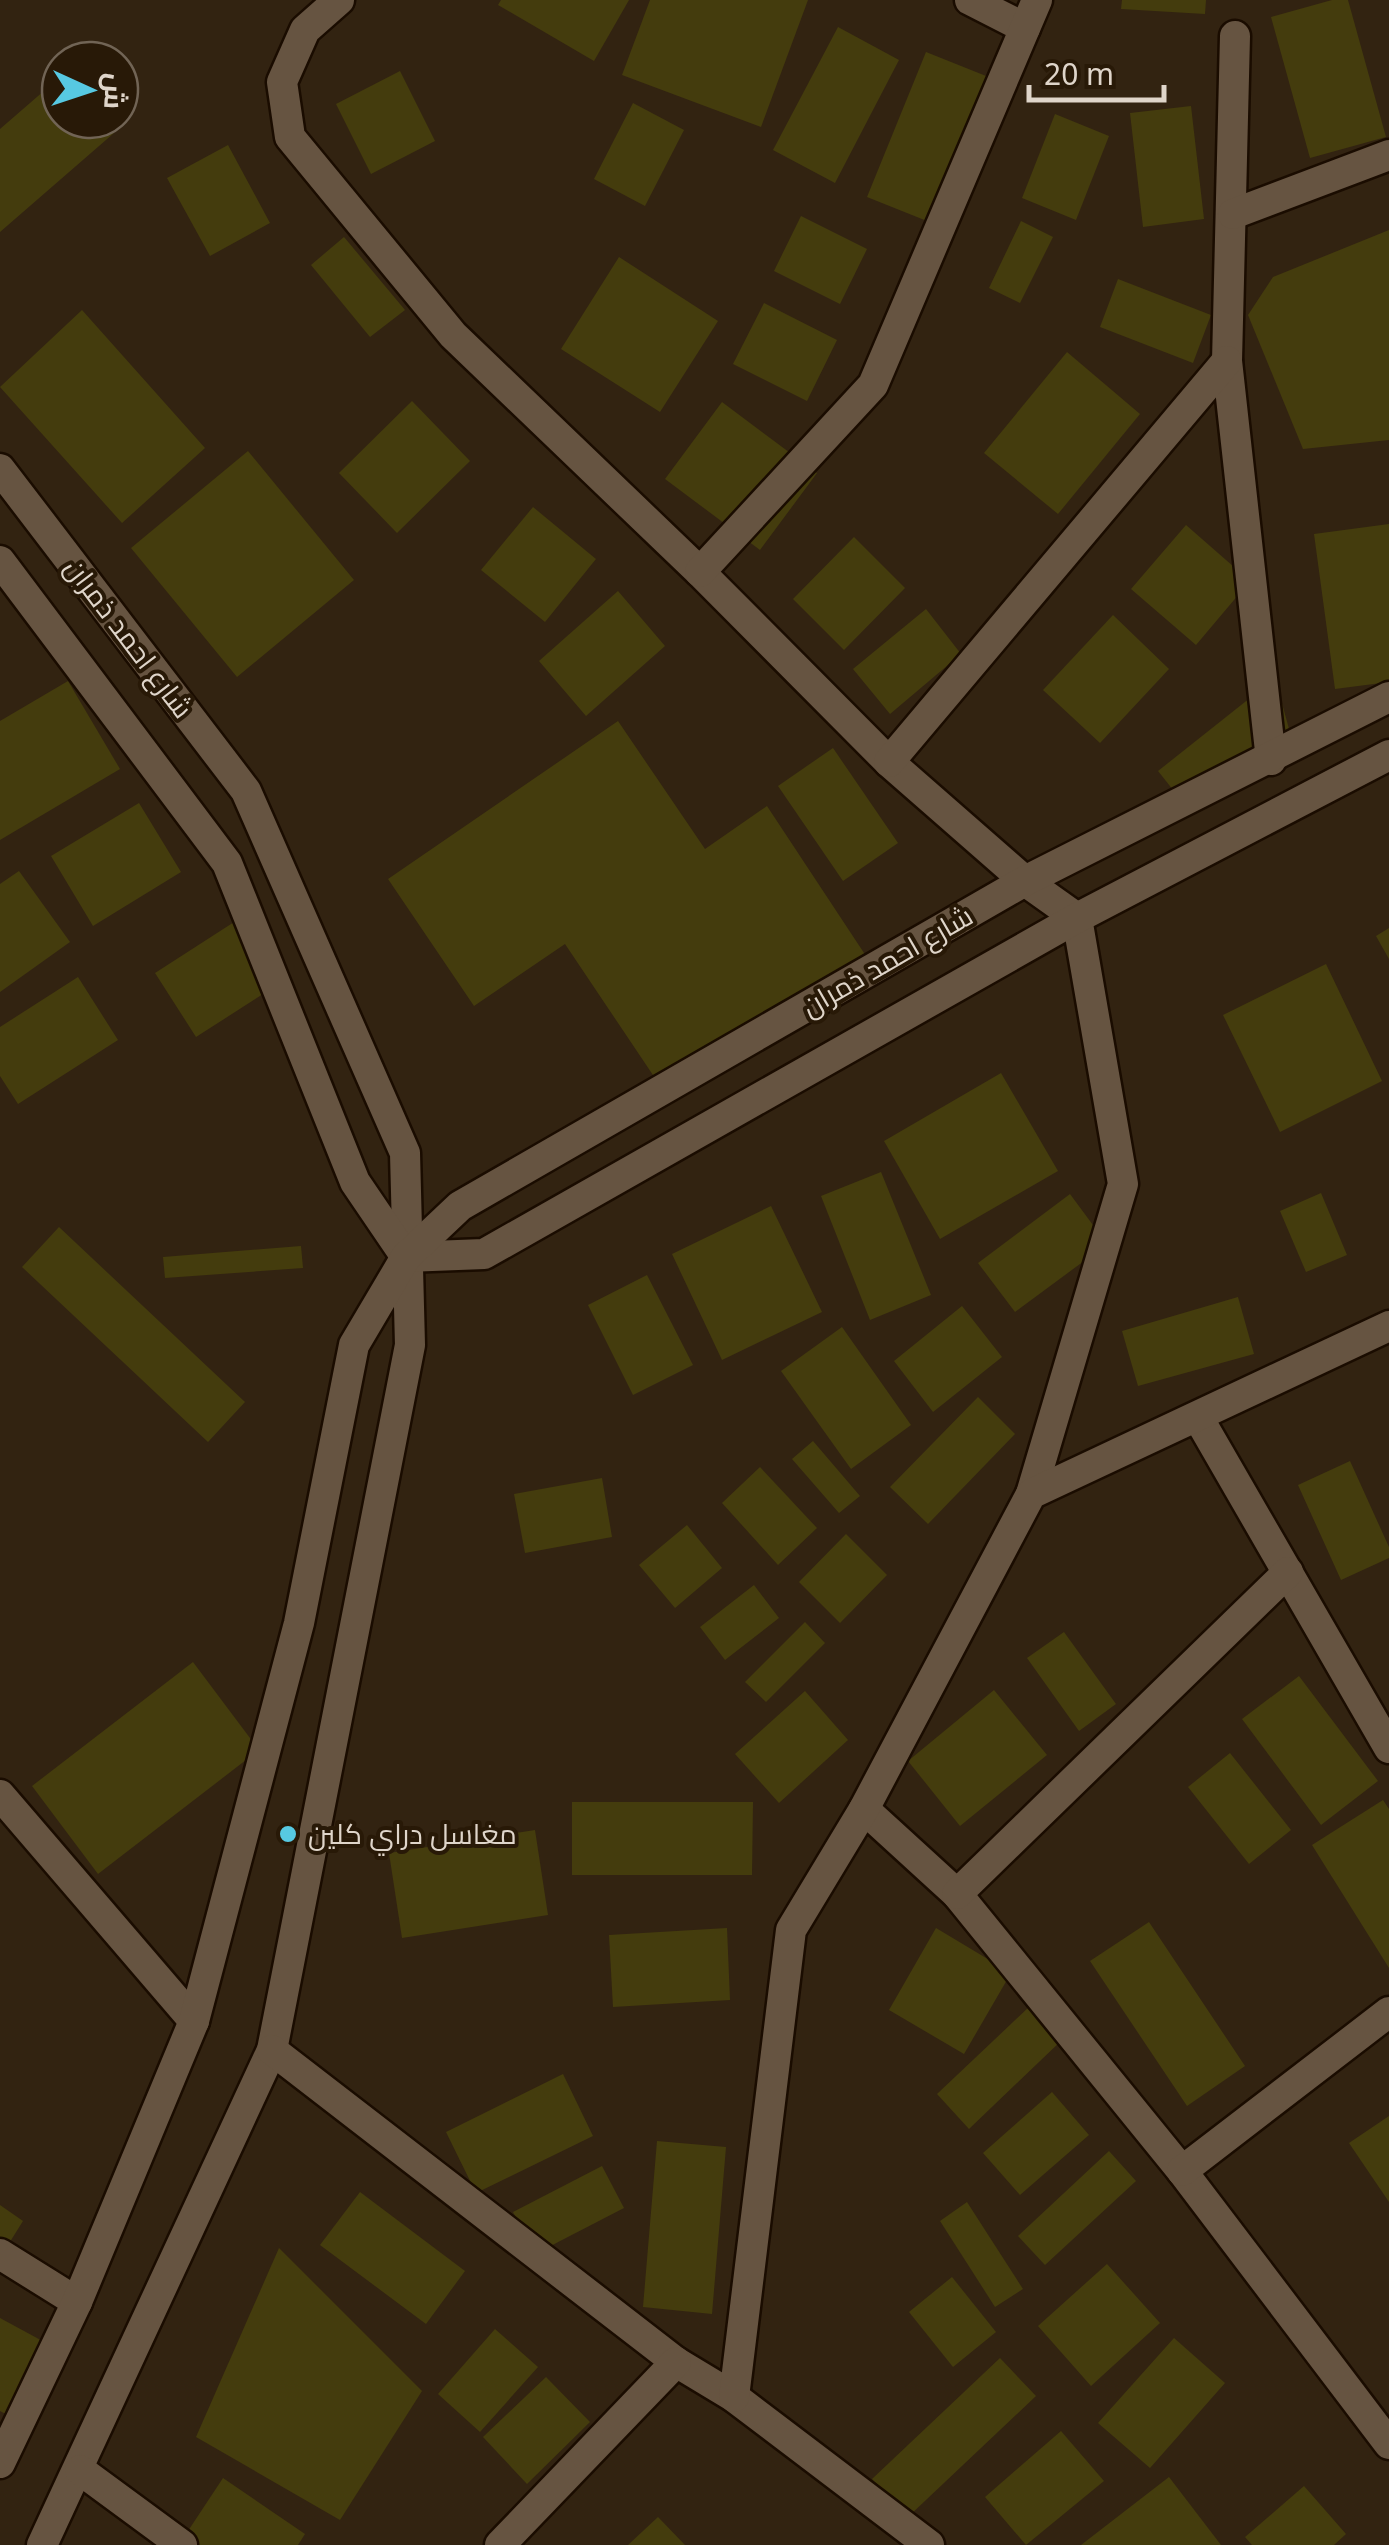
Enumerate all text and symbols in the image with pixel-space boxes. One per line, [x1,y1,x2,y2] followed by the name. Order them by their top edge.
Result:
[40,40,140,140] north arrow
[1029,40,1164,102] scale bar
[1044,53,1114,94] text: 20 m
[96,72,136,110] text: ش
[56,549,203,726] street label: شارع احمد ذمران
[794,896,980,1025] street label: شارع احمد ذمران
[308,1814,517,1856] place label: مغاسل دراي كلين
[277,1823,299,1845] marker: مغاسل دراي كلين

